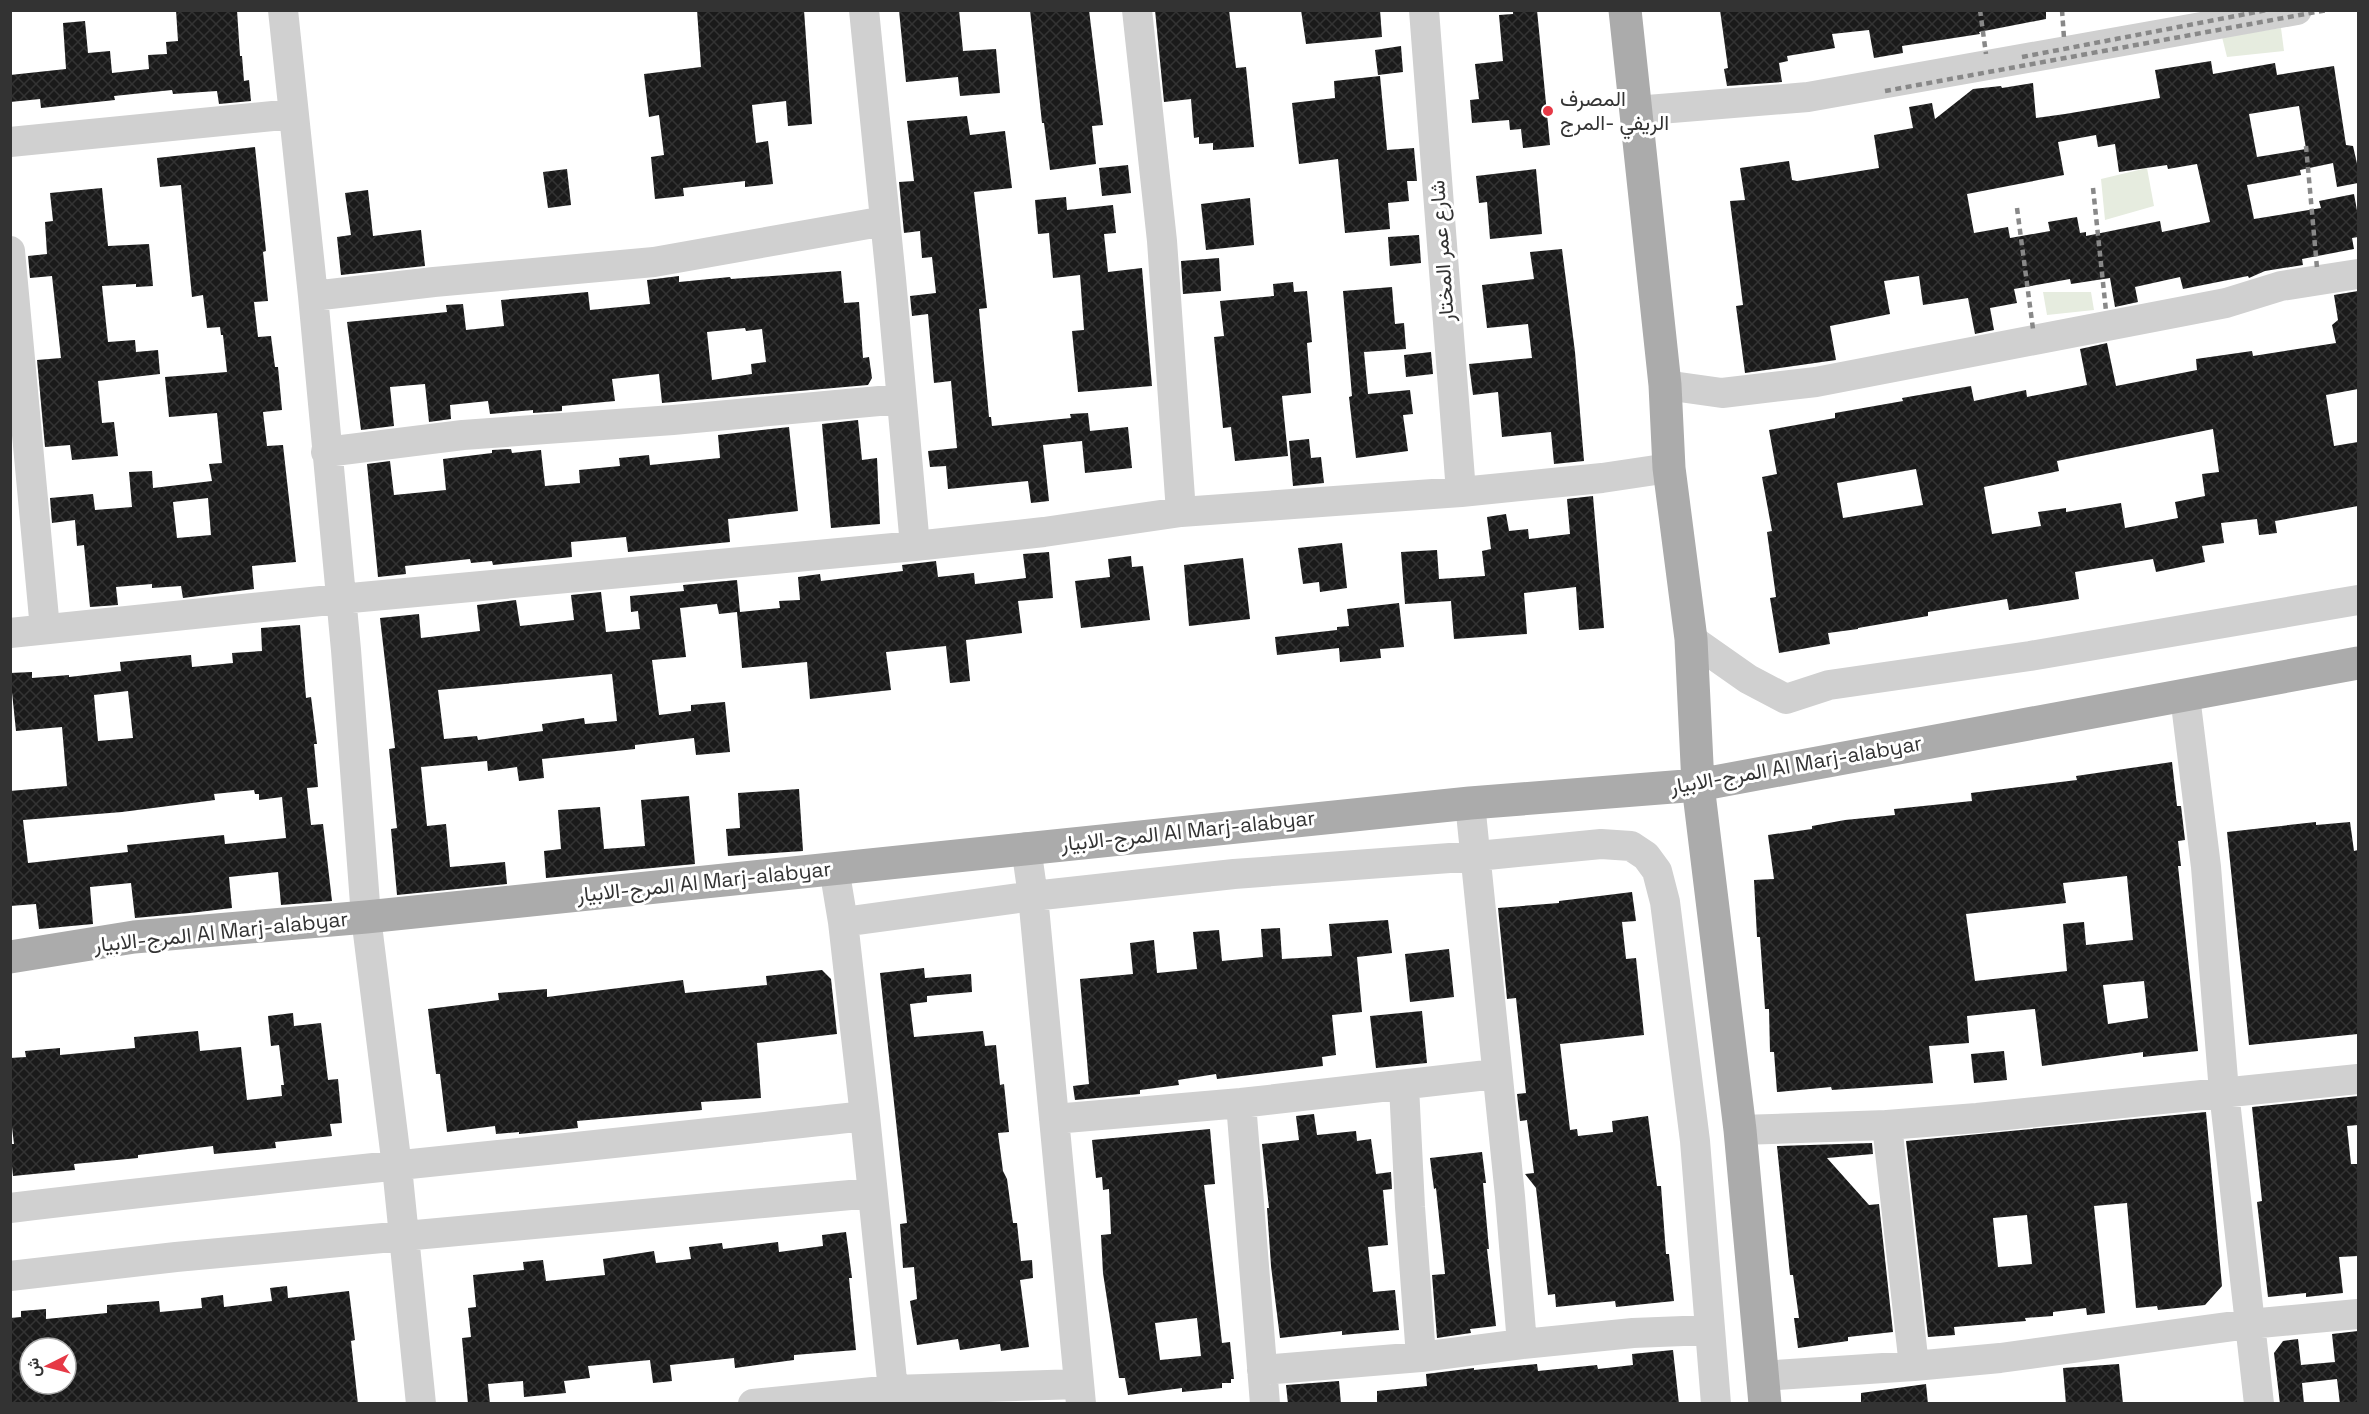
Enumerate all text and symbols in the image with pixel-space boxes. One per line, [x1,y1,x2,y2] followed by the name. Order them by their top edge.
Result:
[1560,85,1669,140] place label: المصرف الريفي -المرج
[1541,104,1555,118] marker: المصرف الريفي -المرج
[1423,179,1461,324] street label: شارع عمر المختار
[1667,729,1924,801] street label: المرج-الابيار Al Marj-alabyar
[1058,804,1317,858] street label: المرج-الابيار Al Marj-alabyar
[574,855,833,909] street label: المرج-الابيار Al Marj-alabyar
[91,905,350,959] street label: المرج-الابيار Al Marj-alabyar
[18,1336,78,1396] north arrow
[22,1357,45,1378] text: ش

